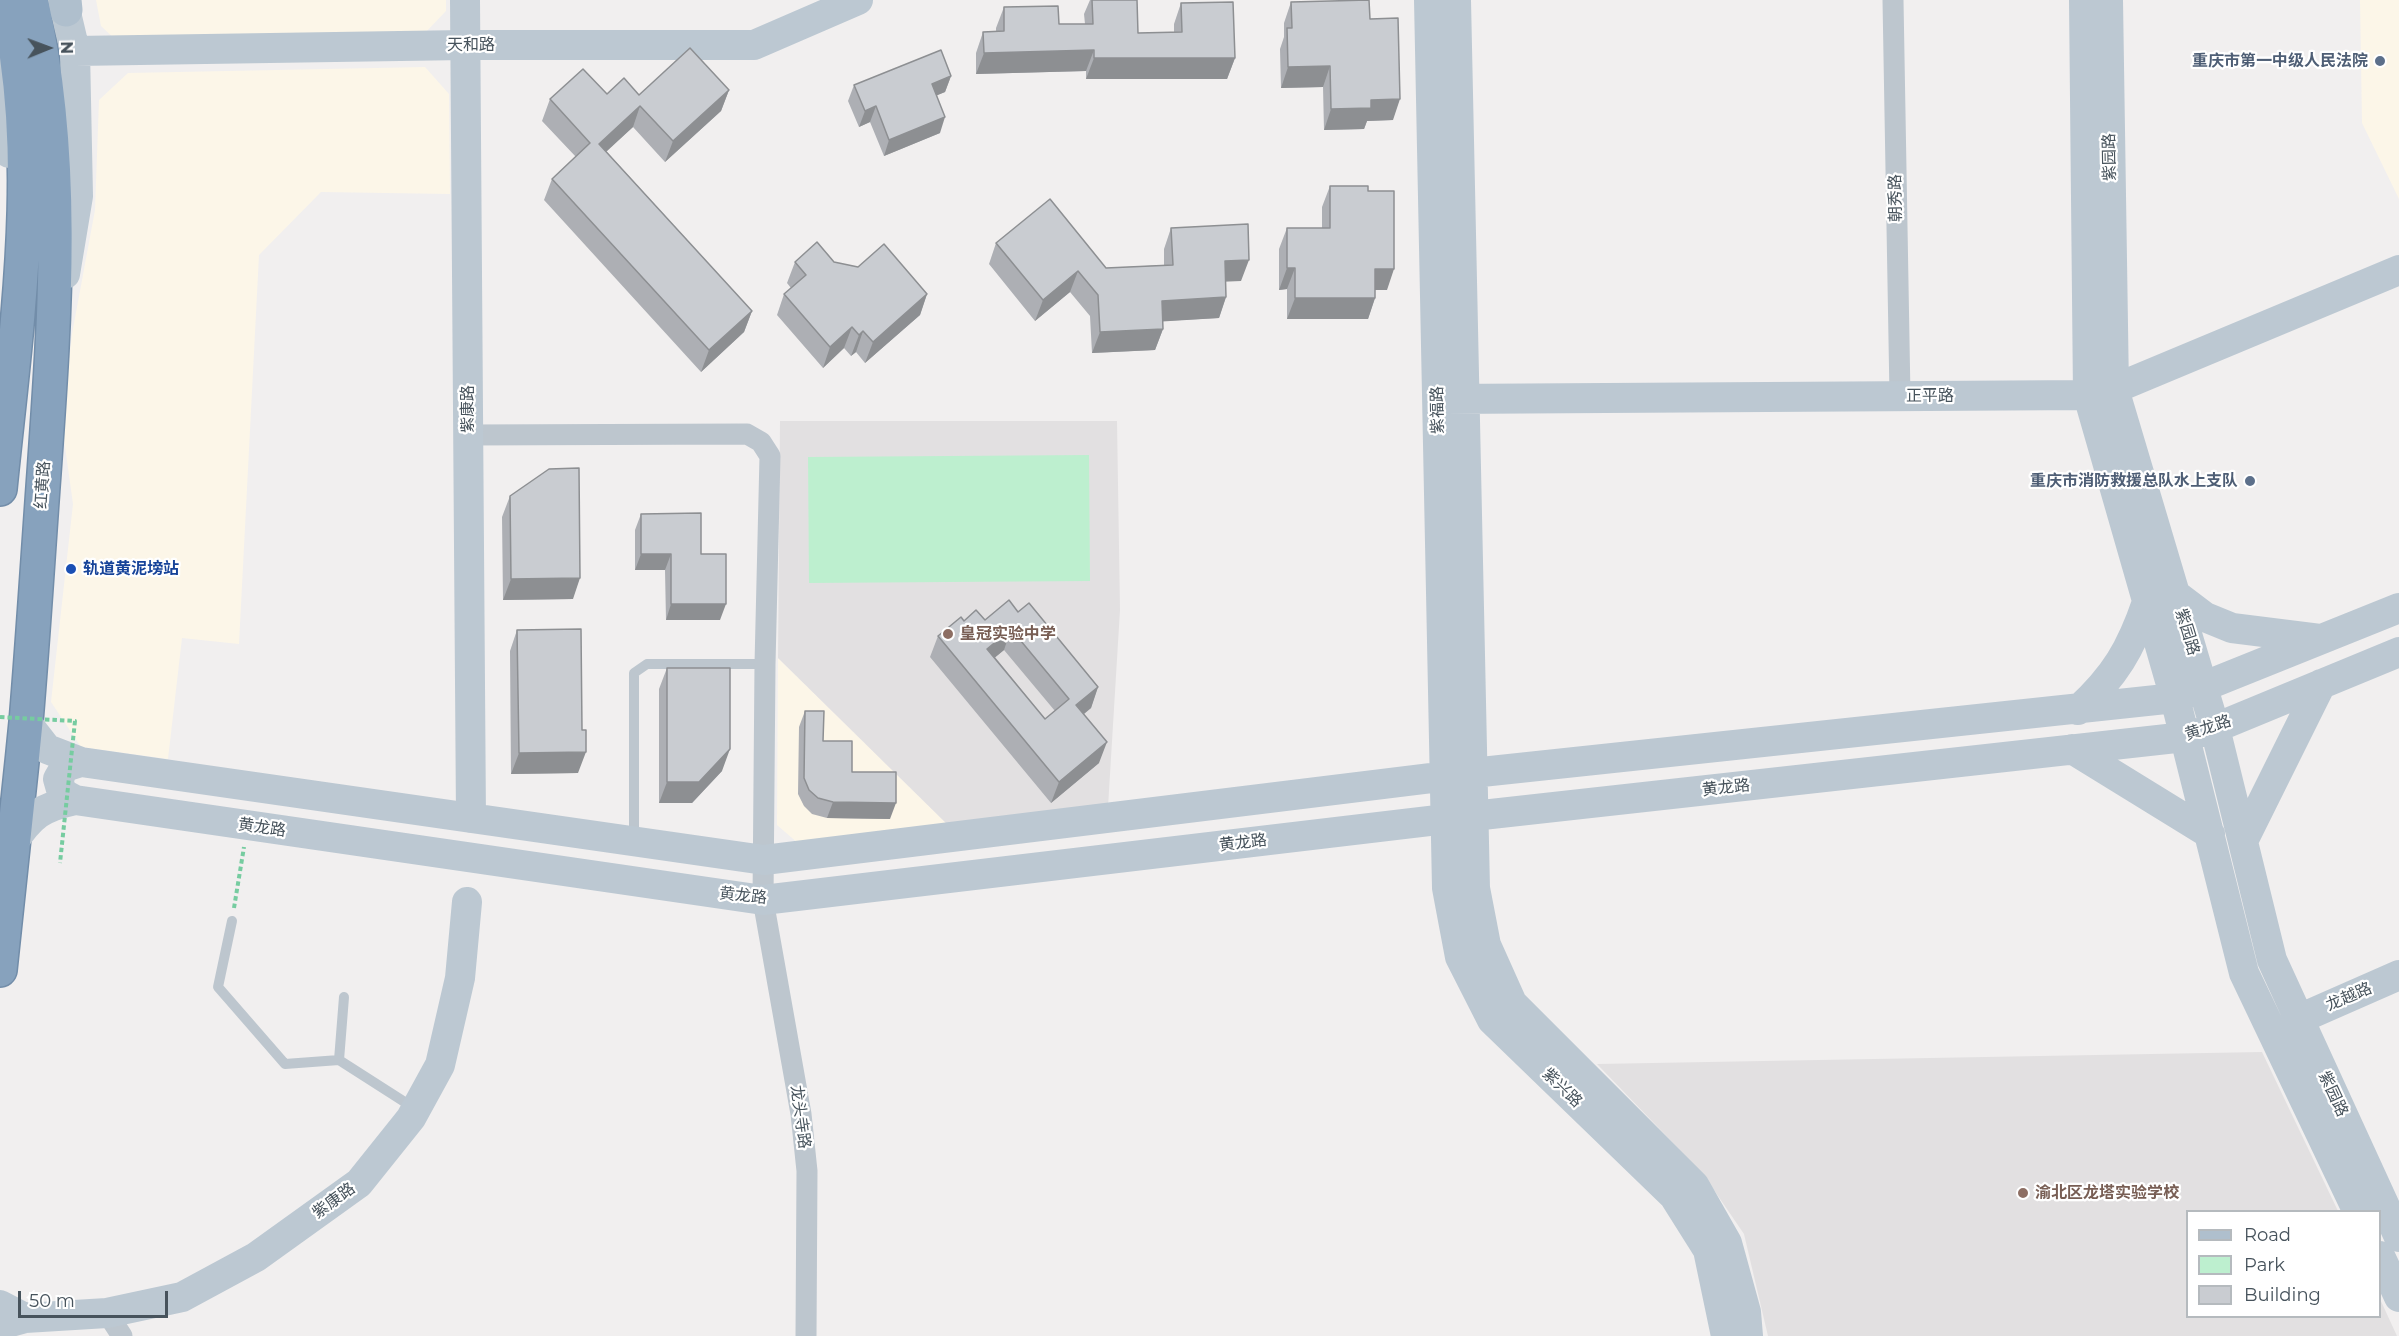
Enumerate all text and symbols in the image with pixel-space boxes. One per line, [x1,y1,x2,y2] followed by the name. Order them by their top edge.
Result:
[18,18,78,78] north arrow
[447,35,495,55] street label: 天和路
[57,41,76,54] text: N
[2192,51,2368,71] place label: 重庆市第一中级人民法院
[2373,54,2387,68] marker: 重庆市第一中级人民法院
[2100,133,2120,181] street label: 紫园路
[1886,174,1906,222] street label: 朝秀路
[458,385,478,433] street label: 紫康路
[1428,386,1448,434] street label: 紫福路
[1906,386,1954,406] street label: 正平路
[32,460,54,510] street label: 红黄路
[2030,471,2238,491] place label: 重庆市消防救援总队水上支队
[2243,474,2257,488] marker: 重庆市消防救援总队水上支队
[83,559,179,579] place label: 轨道黄泥塝站
[64,562,78,576] marker: 轨道黄泥塝站
[2171,606,2203,658] street label: 紫园路
[960,624,1056,644] place label: 皇冠实验中学
[941,627,955,641] marker: 皇冠实验中学
[2182,711,2234,745] street label: 黄龙路
[1701,776,1751,800] street label: 黄龙路
[237,815,287,841] street label: 黄龙路
[1218,831,1268,855] street label: 黄龙路
[718,884,768,908] street label: 黄龙路
[2323,979,2375,1015] street label: 龙越路
[1538,1064,1586,1112] street label: 紫兴路
[2314,1068,2352,1120] street label: 紫园路
[786,1084,814,1150] street label: 龙头寺路
[309,1179,359,1223] street label: 紫康路
[2035,1183,2179,1203] place label: 渝北区龙塔实验学校
[2016,1186,2030,1200] marker: 渝北区龙塔实验学校
[2186,1210,2381,1318] legend
[2244,1224,2291,1246] text: Road
[2244,1254,2285,1276] text: Park
[21,1279,171,1317] scale bar
[2244,1284,2321,1306] text: Building
[29,1290,75,1312] text: 50 m

